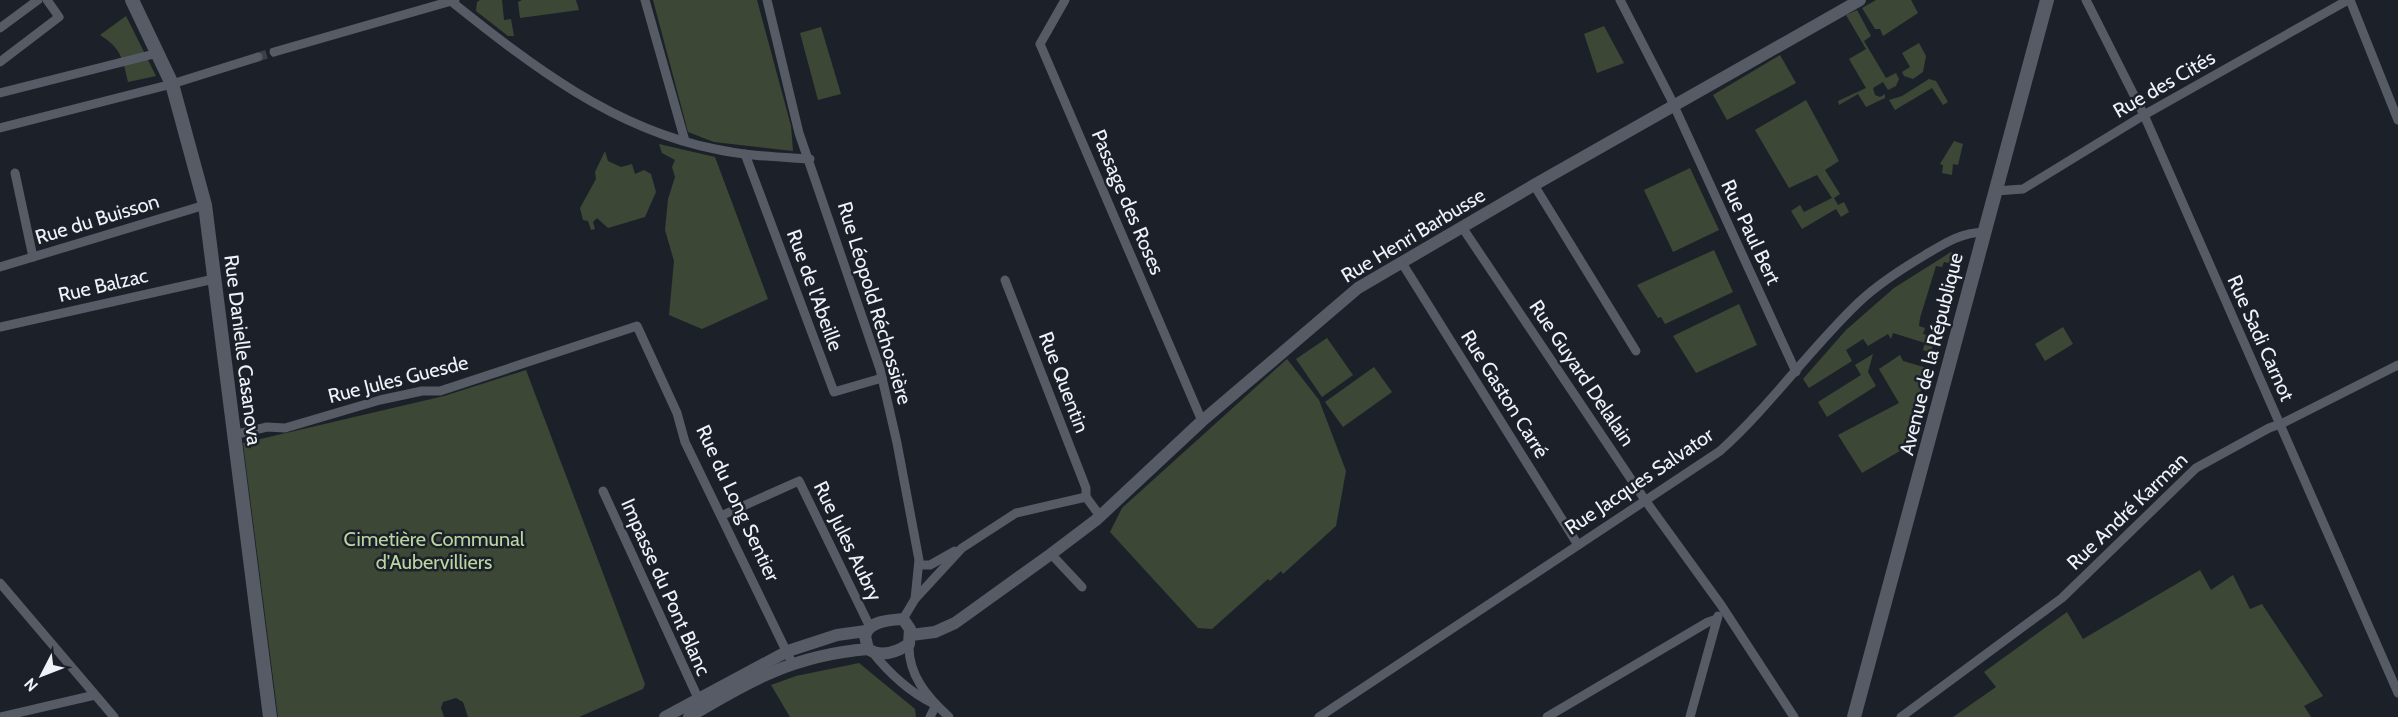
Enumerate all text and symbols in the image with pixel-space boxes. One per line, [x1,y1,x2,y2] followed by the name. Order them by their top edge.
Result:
[2109,45,2219,123] street label: Rue des Cités
[1087,126,1169,278] street label: Passage des Roses
[1716,176,1786,288] street label: Rue Paul Bert
[1337,183,1489,287] street label: Rue Henri Barbusse
[32,189,162,249] street label: Rue du Buisson
[833,199,917,407] street label: Rue Léopold Réchossière
[782,226,848,354] street label: Rue de l'Abeille
[1894,250,1968,458] street label: Avenue de la République
[219,253,267,447] street label: Rue Danielle Casanova
[56,263,150,307] street label: Rue Balzac
[2223,271,2300,405] street label: Rue Sadi Carnot
[1524,295,1640,451] street label: Rue Guyard Delalain
[1456,326,1554,462] street label: Rue Gaston Carré
[1034,328,1094,436] street label: Rue Quentin
[325,350,471,408] street label: Rue Jules Guesde
[691,421,785,586] street label: Rue du Long Sentier
[1560,422,1718,540] street label: Rue Jacques Salvator
[2062,447,2192,575] street label: Rue André Karman
[809,477,887,605] street label: Rue Jules Aubry
[616,495,716,679] street label: Impasse du Pont Blanc
[343,527,525,574] park label: Cimetière Communal d'Aubervilliers
[12,645,72,705] north arrow
[20,674,42,695] text: N

